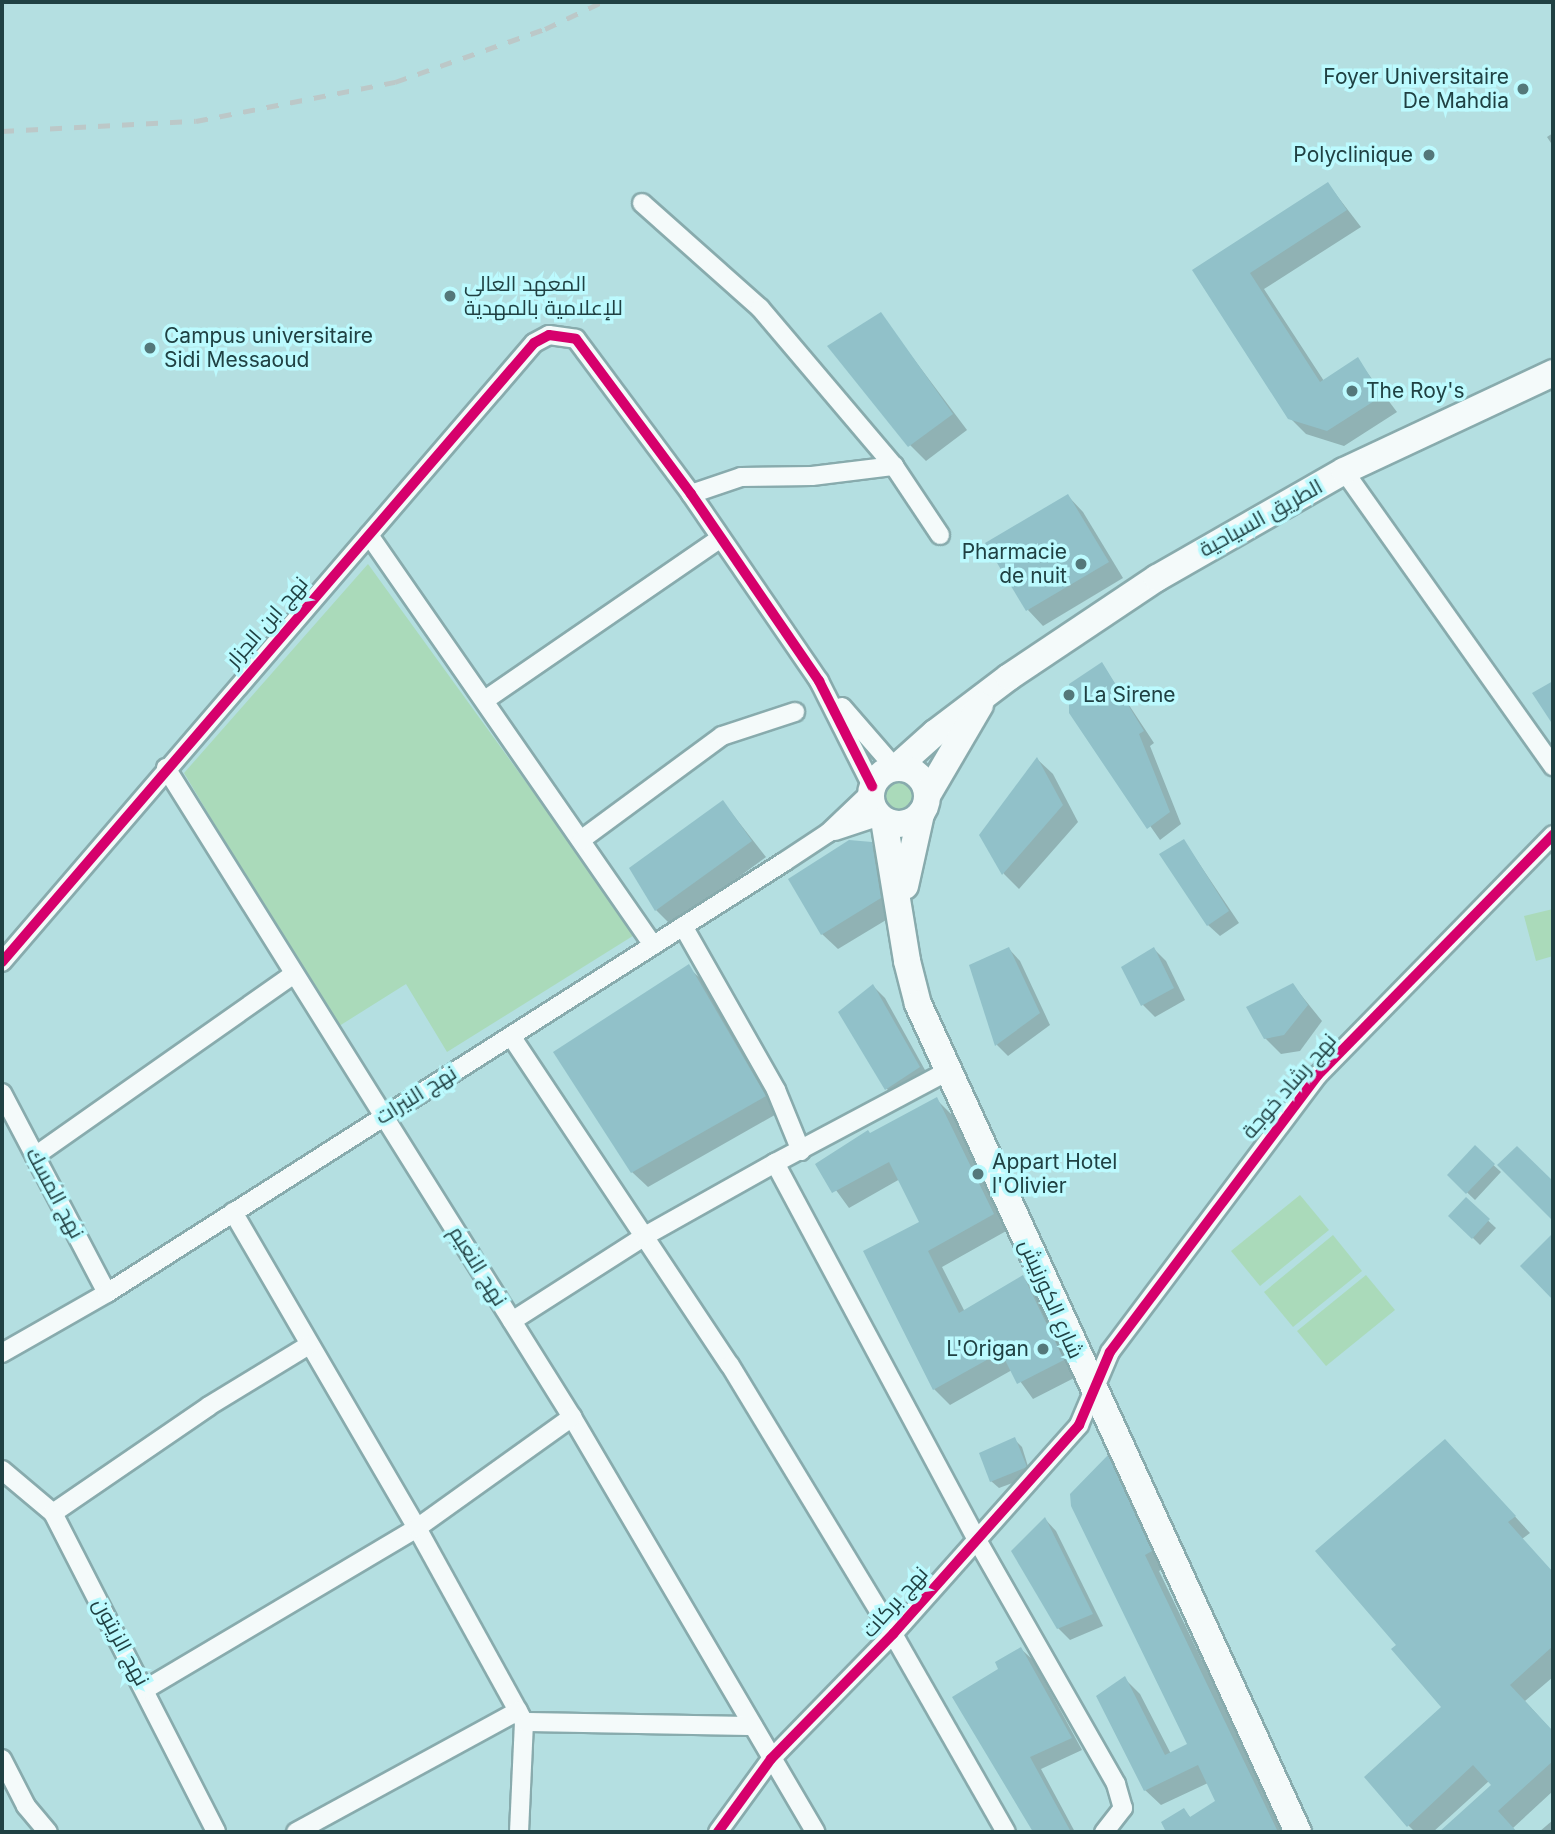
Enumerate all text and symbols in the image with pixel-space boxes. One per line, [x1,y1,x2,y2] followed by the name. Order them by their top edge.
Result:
[1323,64,1509,114] place label: Foyer Universitaire De Mahdia
[1515,81,1531,97] marker: Foyer Universitaire De Mahdia
[1293,142,1413,168] place label: Polyclinique
[1419,145,1439,165] marker: Polyclinique
[464,271,623,321] place label: المعهد العالي للإعلامية بالمهدية
[442,288,458,304] marker: المعهد العالي للإعلامية بالمهدية
[164,323,373,373] place label: Campus universitaire Sidi Messaoud
[142,340,158,356] marker: Campus universitaire Sidi Messaoud
[1366,378,1465,404] place label: The Roy's
[1344,383,1360,399] marker: The Roy's
[1195,474,1327,562] street label: الطريق السياحية
[962,539,1067,589] place label: Pharmacie de nuit
[1073,556,1089,572] marker: Pharmacie de nuit
[221,571,313,673] street label: نهج ابن الجزار
[1083,682,1176,708] place label: La Sirene
[1061,687,1077,703] marker: La Sirene
[1236,1028,1342,1144] street label: نهج رشاد خوجة
[371,1060,461,1130] street label: نهج النيرات
[21,1143,89,1243] street label: نهج المسك
[992,1149,1117,1199] place label: Appart Hotel l'Olivier
[970,1166,986,1182] marker: Appart Hotel l'Olivier
[444,1221,512,1311] street label: نهج النعيم
[1014,1236,1088,1362] street label: شارع الكورنيش
[946,1336,1029,1362] place label: L'Origan
[1035,1341,1051,1357] marker: L'Origan
[857,1561,933,1643] street label: نهج بركات
[87,1594,155,1690] street label: نهج الزيتون

